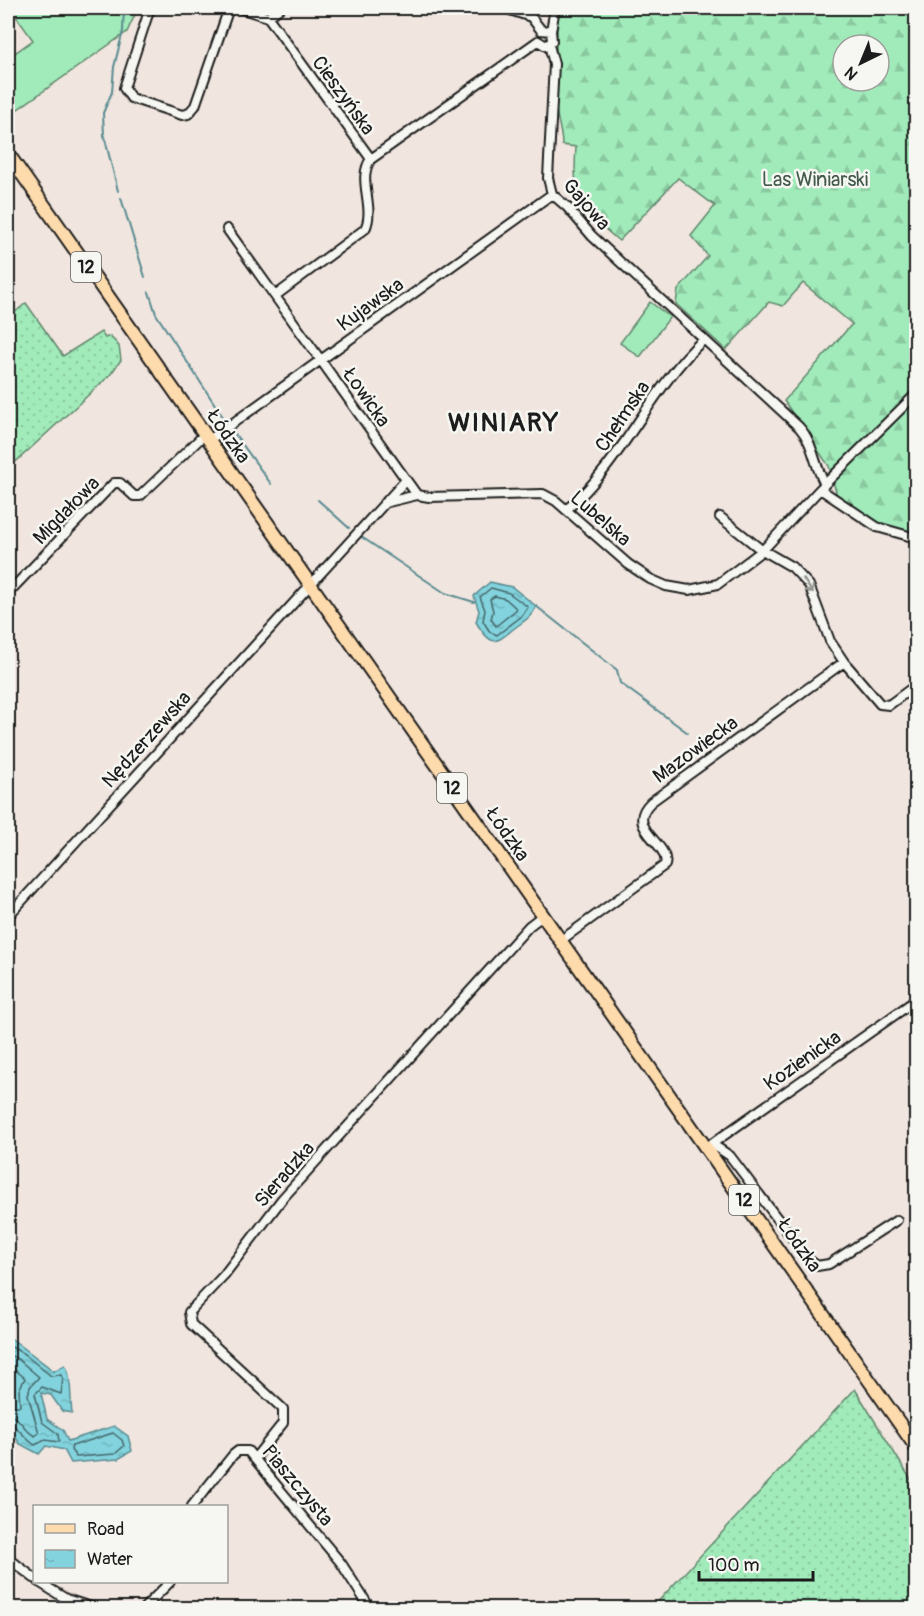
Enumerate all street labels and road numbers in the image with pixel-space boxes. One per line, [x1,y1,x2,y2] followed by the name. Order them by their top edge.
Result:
[307,51,381,140] street label: Cieszyńska
[557,173,616,235] street label: Gajowa
[71,252,101,282] road number: 12
[332,272,408,337] street label: Kujawska
[336,361,396,432] street label: Łowicka
[590,376,655,457] street label: Chełmska
[200,403,256,468] street label: Łódzka
[28,471,105,550] street label: Migdałowa
[565,485,636,552] street label: Lubelska
[96,686,196,793] street label: Nędzerzewska
[648,710,743,789] street label: Mazowiecka
[437,773,467,803] road number: 12
[479,801,535,866] street label: Łódzka
[759,1025,846,1096] street label: Kozienicka
[249,1136,320,1212] street label: Sieradzka
[729,1185,759,1215] road number: 12
[771,1212,827,1277] street label: Łódzka
[256,1439,339,1531] street label: Piaszczysta

